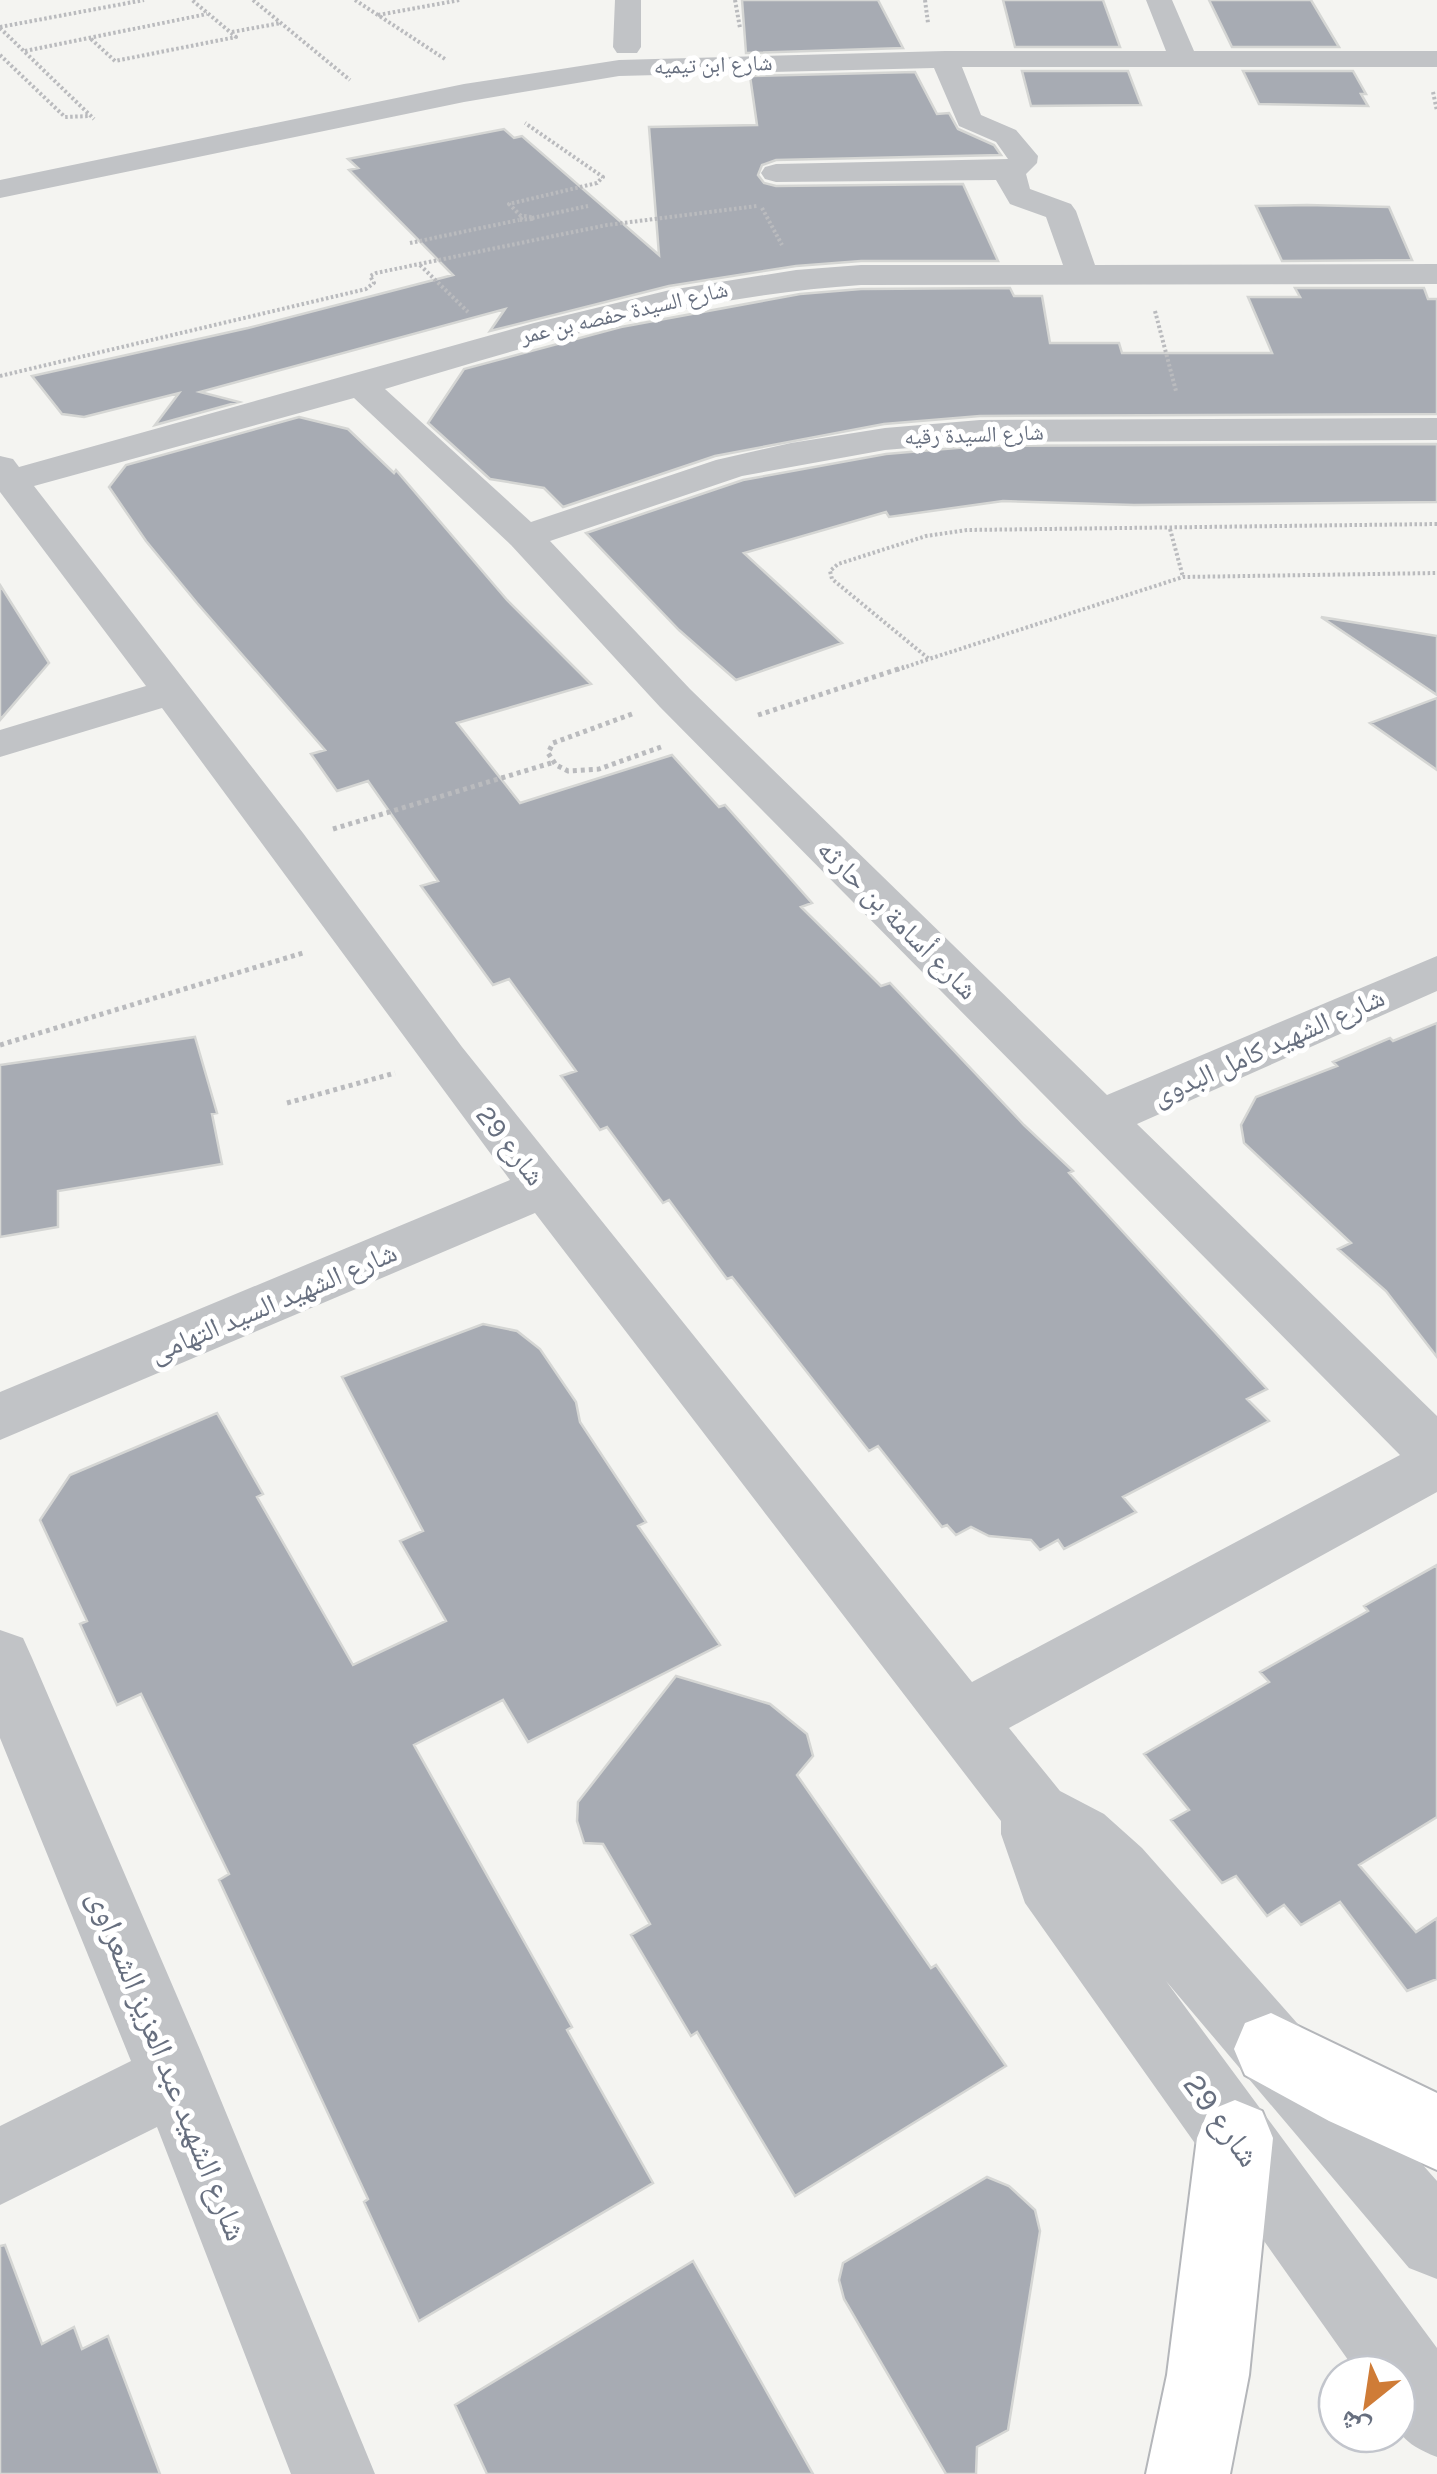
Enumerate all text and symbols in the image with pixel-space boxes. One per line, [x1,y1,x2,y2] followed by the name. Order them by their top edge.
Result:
[653,50,773,80] street label: شارع ابن تيميه
[517,276,730,350] street label: شارع السيدة حفصه بن عمر
[904,420,1044,450] street label: شارع السيدة رقيه
[810,832,985,1007] street label: شارع أسامة بن حارثه
[1147,980,1390,1113] street label: شارع الشهيد كامل البدوى
[468,1099,552,1192] street label: شارع 29
[145,1235,402,1370] street label: شارع الشهيد السيد التهامى
[79,1884,255,2246] street label: شارع الشهيد عبد العزيز الشعراوى
[1175,2067,1268,2174] street label: شارع 29
[1317,2354,1417,2454] north arrow
[1334,2403,1376,2447] text: ش

